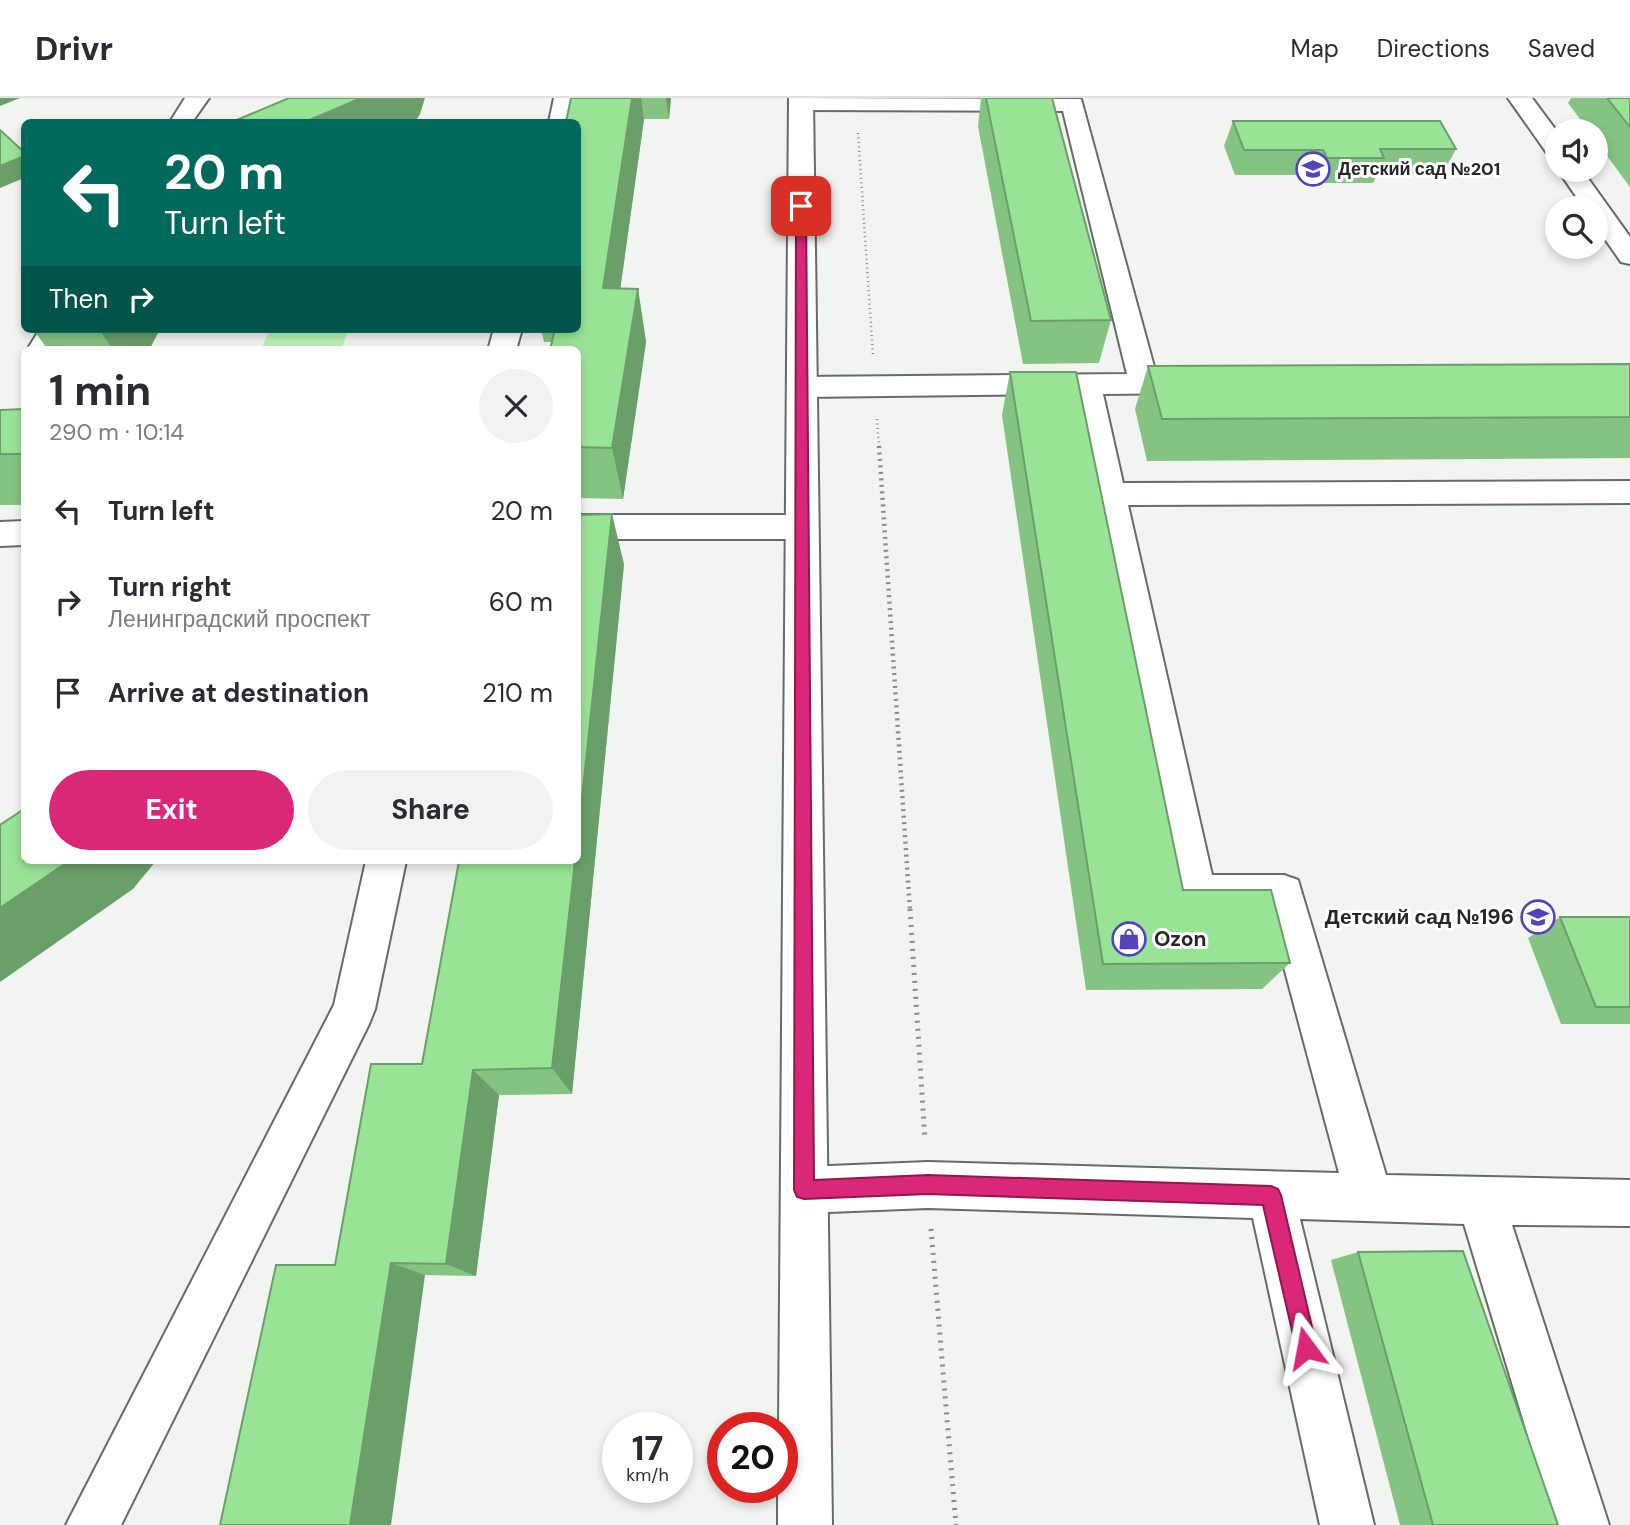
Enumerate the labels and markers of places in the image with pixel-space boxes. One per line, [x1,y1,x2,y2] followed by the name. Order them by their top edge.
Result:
[1294,150,1332,188] school or university icon: Детский сад №201
[1338,157,1500,181] place label: Детский сад №201
[771,176,831,236] pin
[1519,898,1557,936] school or university icon: Детский сад №196
[1325,903,1514,931] place label: Детский сад №196
[1110,920,1148,958] shop icon: Ozon
[1154,925,1207,953] place label: Ozon

